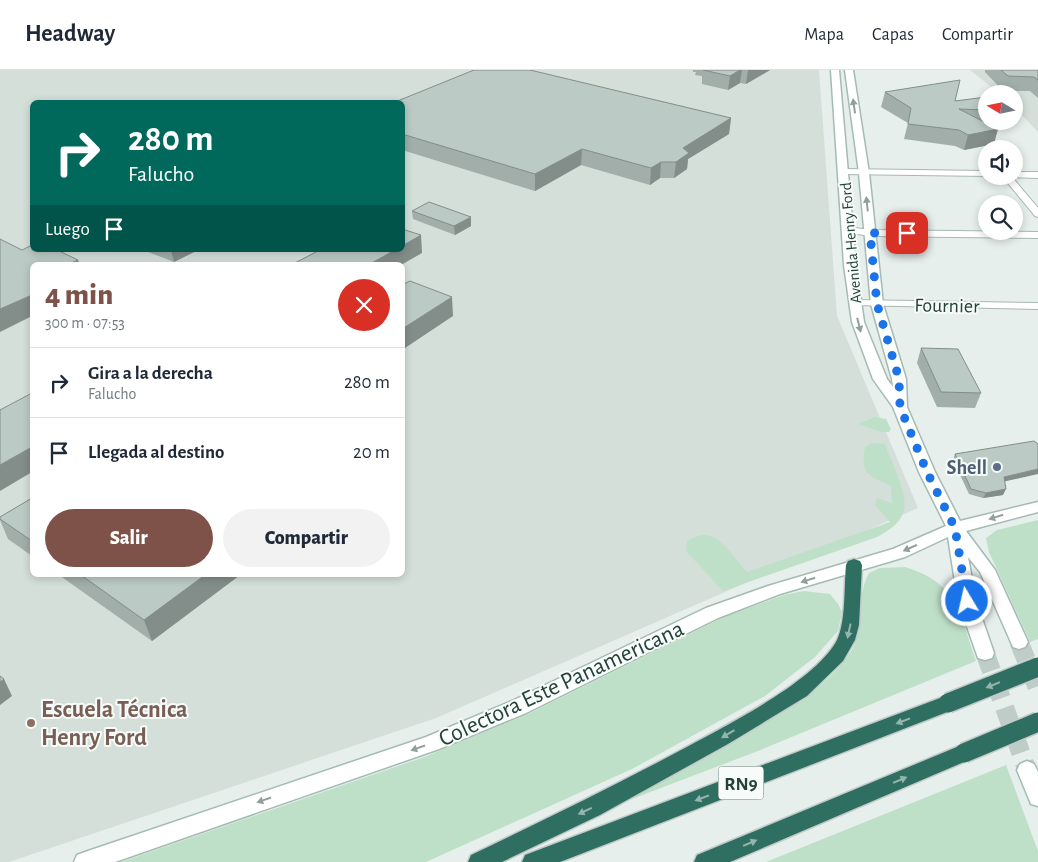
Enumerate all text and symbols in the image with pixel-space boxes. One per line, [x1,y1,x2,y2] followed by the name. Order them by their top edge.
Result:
[25,22,115,46] text: Headway
[804,26,844,44] text: Mapa
[872,26,914,44] text: Capas
[942,26,1013,44] text: Compartir
[978,85,1022,130] north arrow
[978,85,1023,240] map controls
[850,97,858,113] one-way arrow
[45,120,110,185] icon: right
[128,122,214,157] text: 280 m
[978,140,1023,185] button: sound
[128,163,194,185] text: Falucho
[838,181,865,304] street label: Avenida Henry Ford
[978,195,1023,240] button: search
[863,196,871,212] one-way arrow
[886,212,928,254] pin
[100,215,128,243] icon: arrive
[893,219,921,247] icon: arrive
[45,220,90,239] text: Luego
[338,279,390,331] button: close
[45,280,113,310] text: 4 min
[914,295,980,317] street label: Fournier
[45,315,125,331] text: 300 m · 07:53
[855,317,863,332] one-way arrow
[88,364,213,383] text: Gira a la derecha
[45,369,73,397] icon: right
[344,373,390,392] text: 280 m
[88,386,136,402] text: Falucho
[45,439,73,467] icon: arrive
[88,443,225,462] text: Llegada al destino
[353,443,390,462] text: 20 m
[947,458,987,478] place label: Shell
[991,461,1003,473] marker: Shell
[45,509,213,567] button: Salir
[223,509,390,567] button: Compartir
[989,514,1004,522] one-way arrow
[903,544,917,552] one-way arrow
[940,574,992,626] position arrow
[800,576,815,584] one-way arrow
[435,617,688,751] street label: Colectora Este Panamericana
[844,623,852,639] one-way arrow
[986,682,1000,690] one-way arrow
[41,698,187,750] place label: Escuela Técnica Henry Ford
[25,717,37,729] marker: Escuela Técnica Henry Ford
[895,717,910,725] one-way arrow
[722,729,735,738] one-way arrow
[410,744,425,752] one-way arrow
[718,766,764,800] road number: RN9
[892,775,907,783] one-way arrow
[695,794,709,802] one-way arrow
[256,796,271,804] one-way arrow
[578,807,593,815] one-way arrow
[743,839,758,847] one-way arrow

